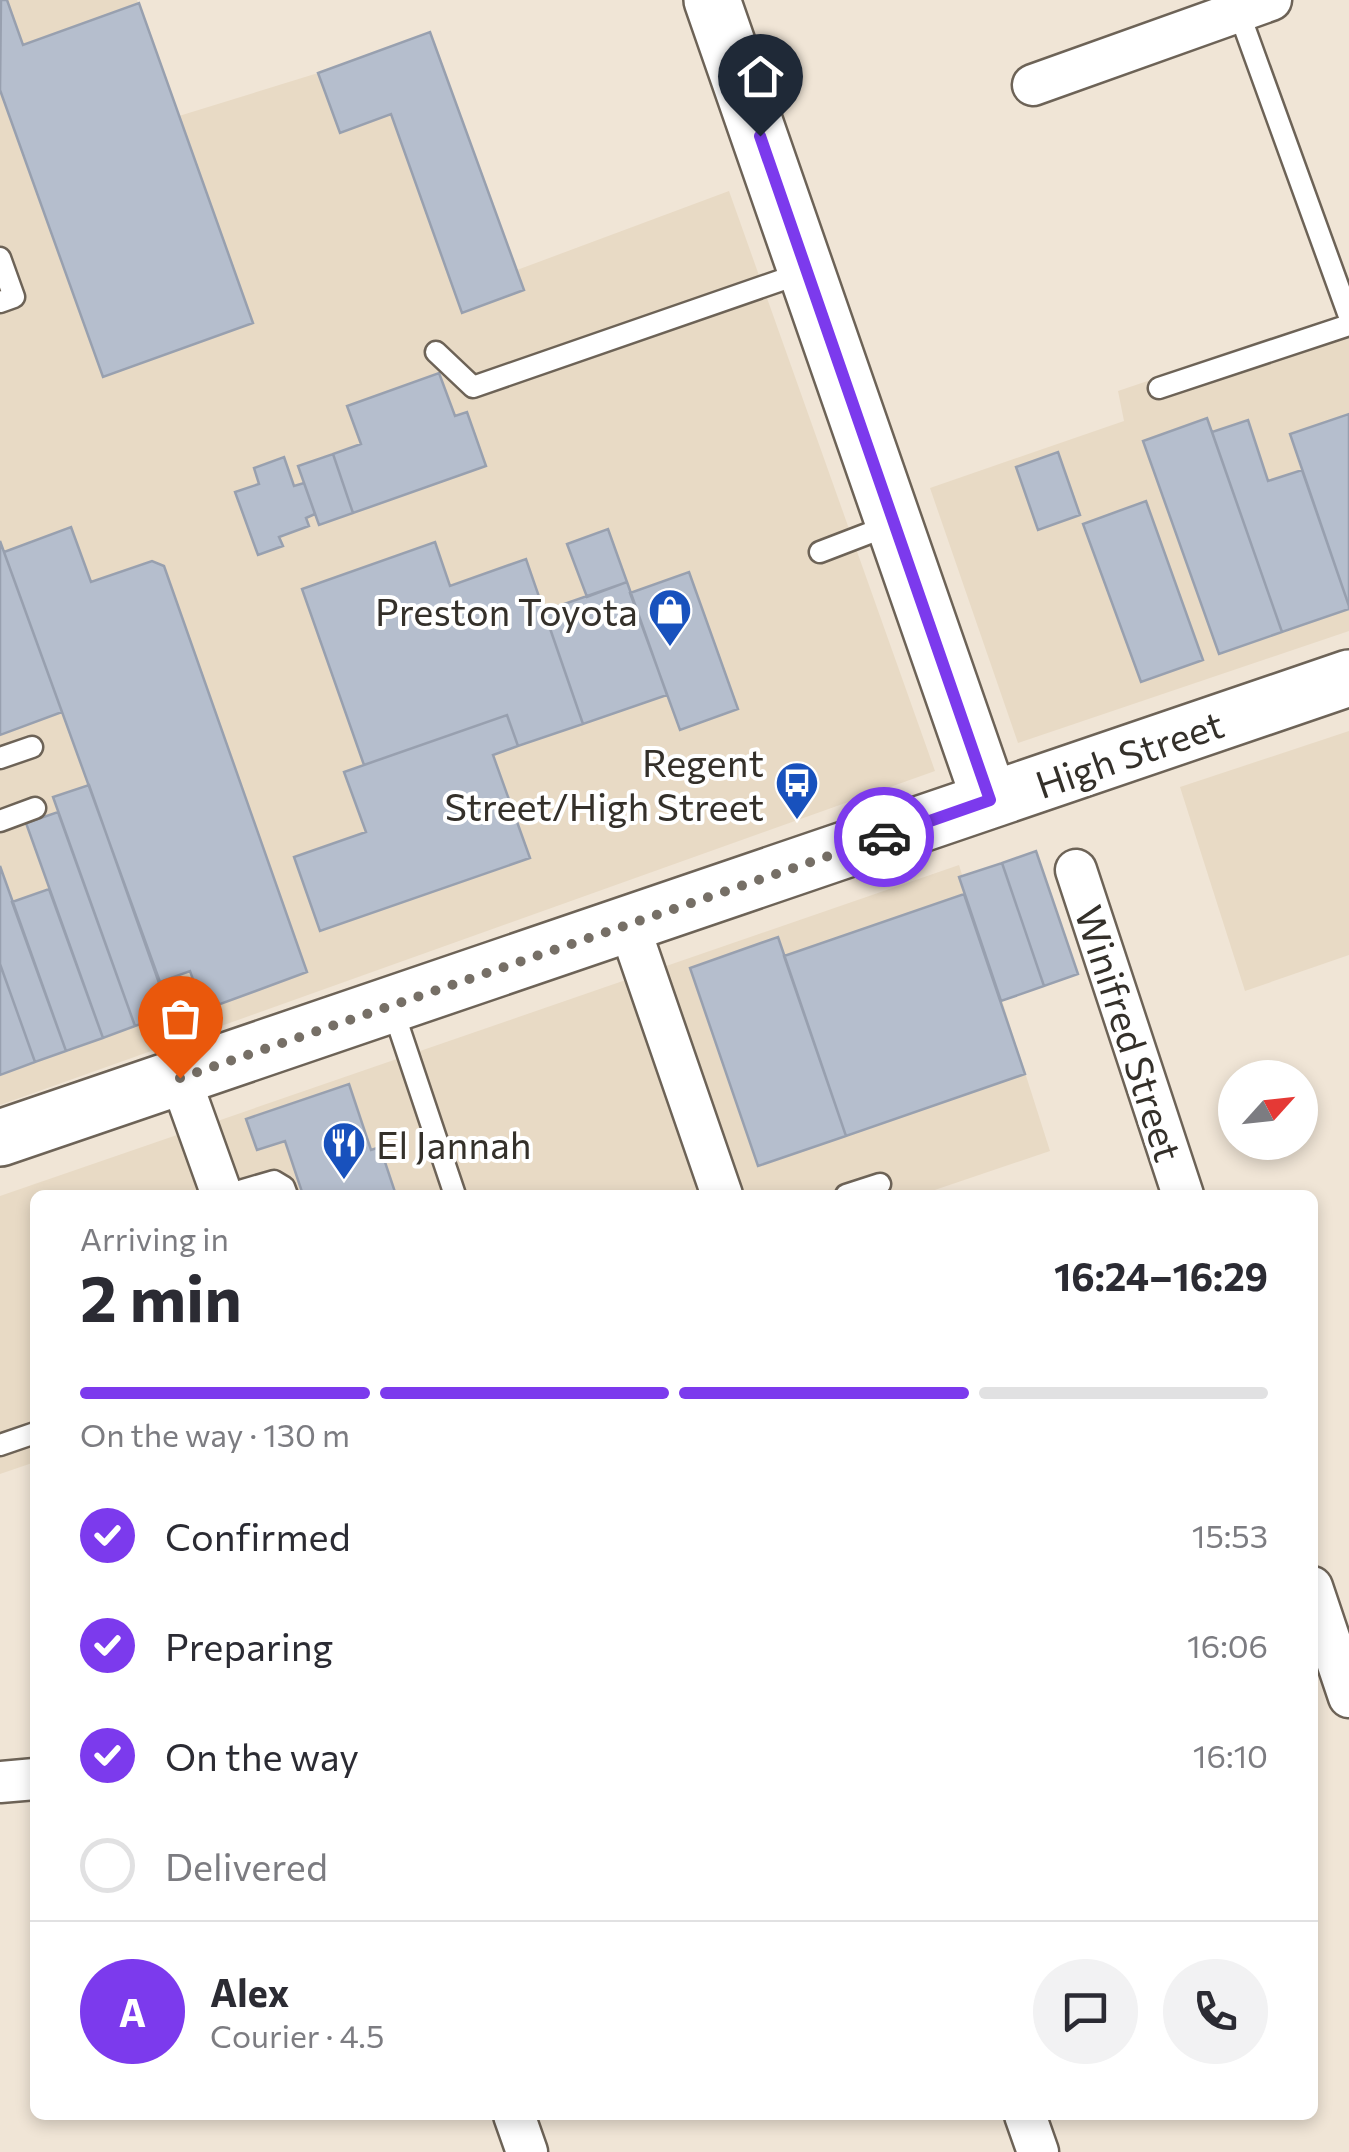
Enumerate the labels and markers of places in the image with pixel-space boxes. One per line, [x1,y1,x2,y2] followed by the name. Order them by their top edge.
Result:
[718,34,803,137] pin
[375,587,638,634] place label: Preston Toyota
[647,587,693,648] shop icon: Preston Toyota
[444,738,764,829] place label: Regent Street/High Street
[774,760,820,821] bus stop icon: Regent Street/High Street
[138,976,223,1079] pin
[321,1120,367,1181] restaurant icon: El Jannah
[376,1120,532,1167] place label: El Jannah

